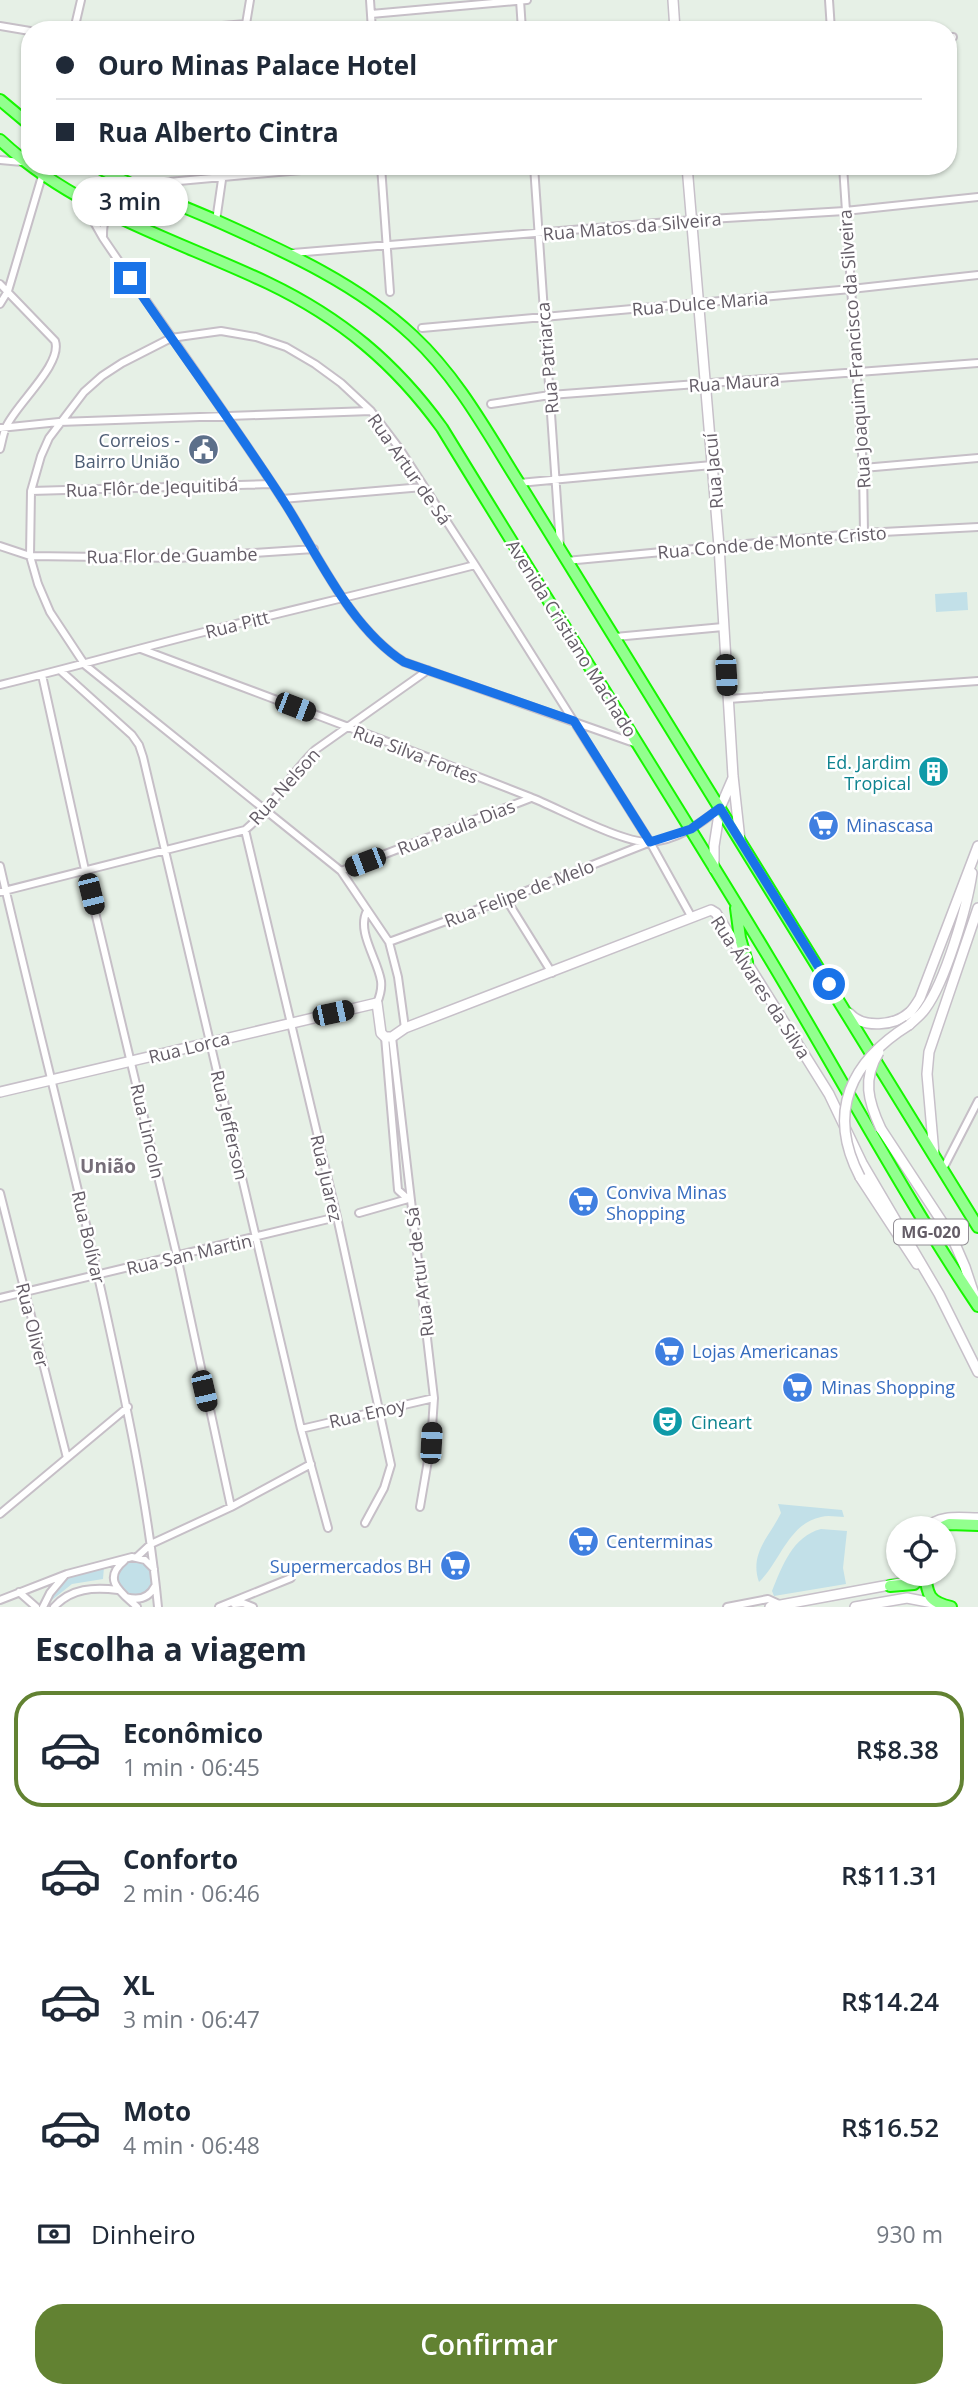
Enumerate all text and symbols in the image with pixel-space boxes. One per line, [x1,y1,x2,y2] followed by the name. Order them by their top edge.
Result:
[98,47,417,83] text: Ouro Minas Palace Hotel
[98,114,339,150] text: Rua Alberto Cintra
[72,176,188,226] callout: 3 min
[99,185,161,217] text: 3 min
[542,206,722,246] street label: Rua Matos da Silveira
[832,209,876,489] street label: Rua Joaquim Francisco da Silveira
[114,262,146,294] route end
[631,285,769,321] street label: Rua Dulce Maria
[530,301,564,415] street label: Rua Patriarca
[688,367,780,397] street label: Rua Maura
[363,409,457,529] street label: Rua Artur de Sá
[74,428,180,473] place label: Correios - Bairro União
[698,432,728,510] street label: Rua Jacuí
[186,433,220,467] public building icon: Correios - Bairro União
[65,472,239,502] street label: Rua Flôr de Jequitibá
[656,520,888,564] street label: Rua Conde de Monte Cristo
[501,535,643,741] street label: Avenida Cristiano Machado
[86,542,258,568] street label: Rua Flor de Guambe
[203,604,271,644] street label: Rua Pitt
[715,653,738,697] car
[272,690,319,724] car
[350,719,482,789] street label: Rua Silva Fortes
[243,742,325,830] street label: Rua Nelson
[826,750,911,795] place label: Ed. Jardim Tropical
[917,755,951,789] building icon: Ed. Jardim Tropical
[394,794,518,860] street label: Rua Paula Dias
[806,808,840,842] supermarket icon: Minascasa
[846,813,934,837] place label: Minascasa
[342,845,389,879] car
[441,853,597,933] street label: Rua Felipe de Melo
[76,871,107,917] car
[706,911,816,1063] street label: Rua Álvares da Silva
[813,968,845,1000] route start
[311,998,356,1028] car
[146,1025,232,1069] street label: Rua Lorca
[206,1068,254,1182] street label: Rua Jefferson
[125,1081,171,1181] street label: Rua Lincoln
[305,1132,349,1224] street label: Rua Juarez
[80,1153,136,1179] district label: União
[606,1180,727,1225] place label: Conviva Minas Shopping
[566,1185,600,1219] supermarket icon: Conviva Minas Shopping
[67,1188,111,1286] street label: Rua Bolívar
[399,1206,439,1338] street label: Rua Artur de Sá
[894,1220,968,1244] road number: MG-020
[124,1228,254,1280] street label: Rua San Martin
[11,1280,55,1370] street label: Rua Oliver
[652,1334,686,1368] supermarket icon: Lojas Americanas
[692,1339,838,1363] place label: Lojas Americanas
[190,1368,219,1414] car
[781,1370,815,1404] supermarket icon: Minas Shopping
[821,1375,955,1399] place label: Minas Shopping
[326,1392,409,1433] street label: Rua Enoy
[651,1405,685,1439] theatre icon: Cineart
[691,1410,752,1434] place label: Cineart
[420,1421,443,1465] car
[886,1516,956,1586] map controls
[886,1516,956,1586] button: locate
[566,1524,600,1558] supermarket icon: Centerminas
[606,1529,713,1553] place label: Centerminas
[438,1549,472,1583] supermarket icon: Supermercados BH
[270,1554,432,1578] place label: Supermercados BH
[35,1627,307,1670] text: Escolha a viagem
[123,1715,263,1751] text: Econômico
[39,1718,102,1781] icon: car
[856,1731,939,1767] text: R$8.38
[123,1751,260,1783] text: 1 min · 06:45
[123,1841,238,1877] text: Conforto
[39,1844,102,1907] icon: car
[841,1857,939,1893] text: R$11.31
[123,1877,260,1909] text: 2 min · 06:46
[123,1967,155,2003] text: XL
[39,1970,102,2033] icon: car
[841,1983,939,2019] text: R$14.24
[123,2003,260,2035] text: 3 min · 06:47
[123,2093,191,2129] text: Moto
[39,2096,102,2159] icon: car
[841,2109,939,2145] text: R$16.52
[123,2129,260,2161] text: 4 min · 06:48
[35,2215,73,2253] icon: cash
[91,2216,196,2252] text: Dinheiro
[876,2218,943,2250] text: 930 m
[35,2304,943,2384] button: Confirmar

